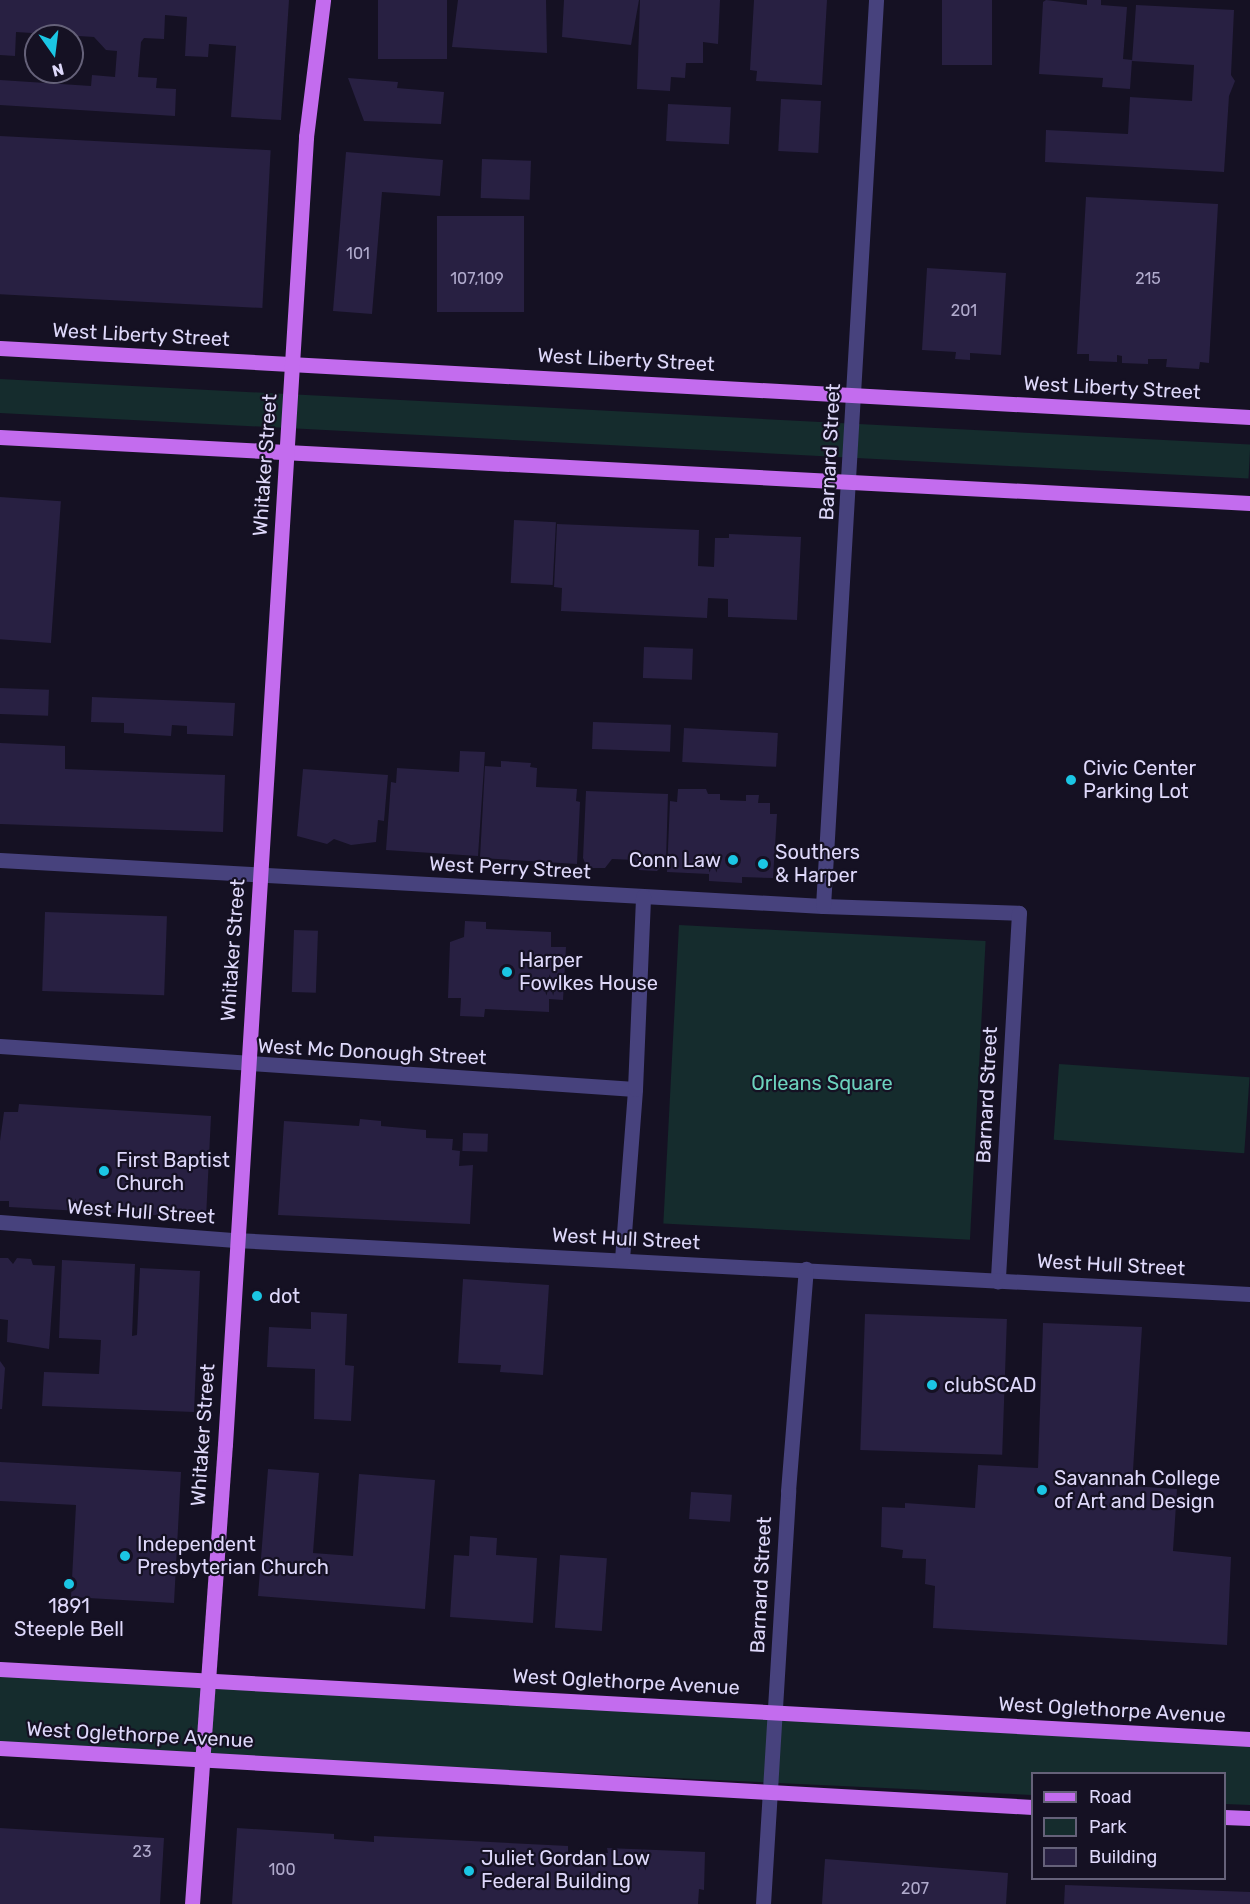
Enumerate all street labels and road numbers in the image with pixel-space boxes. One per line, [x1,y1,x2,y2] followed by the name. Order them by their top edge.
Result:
[51,318,231,352] street label: West Liberty Street
[536,343,716,377] street label: West Liberty Street
[1022,371,1202,405] street label: West Liberty Street
[814,383,846,521] street label: Barnard Street
[248,393,282,537] street label: Whitaker Street
[428,852,592,884] street label: West Perry Street
[216,878,250,1022] street label: Whitaker Street
[971,1026,1003,1164] street label: Barnard Street
[257,1034,487,1070] street label: West Mc Donough Street
[66,1195,216,1229] street label: West Hull Street
[551,1223,701,1255] street label: West Hull Street
[1036,1249,1186,1281] street label: West Hull Street
[186,1363,220,1507] street label: Whitaker Street
[745,1516,777,1654] street label: Barnard Street
[511,1664,741,1700] street label: West Oglethorpe Avenue
[997,1692,1227,1728] street label: West Oglethorpe Avenue
[25,1717,255,1753] street label: West Oglethorpe Avenue

